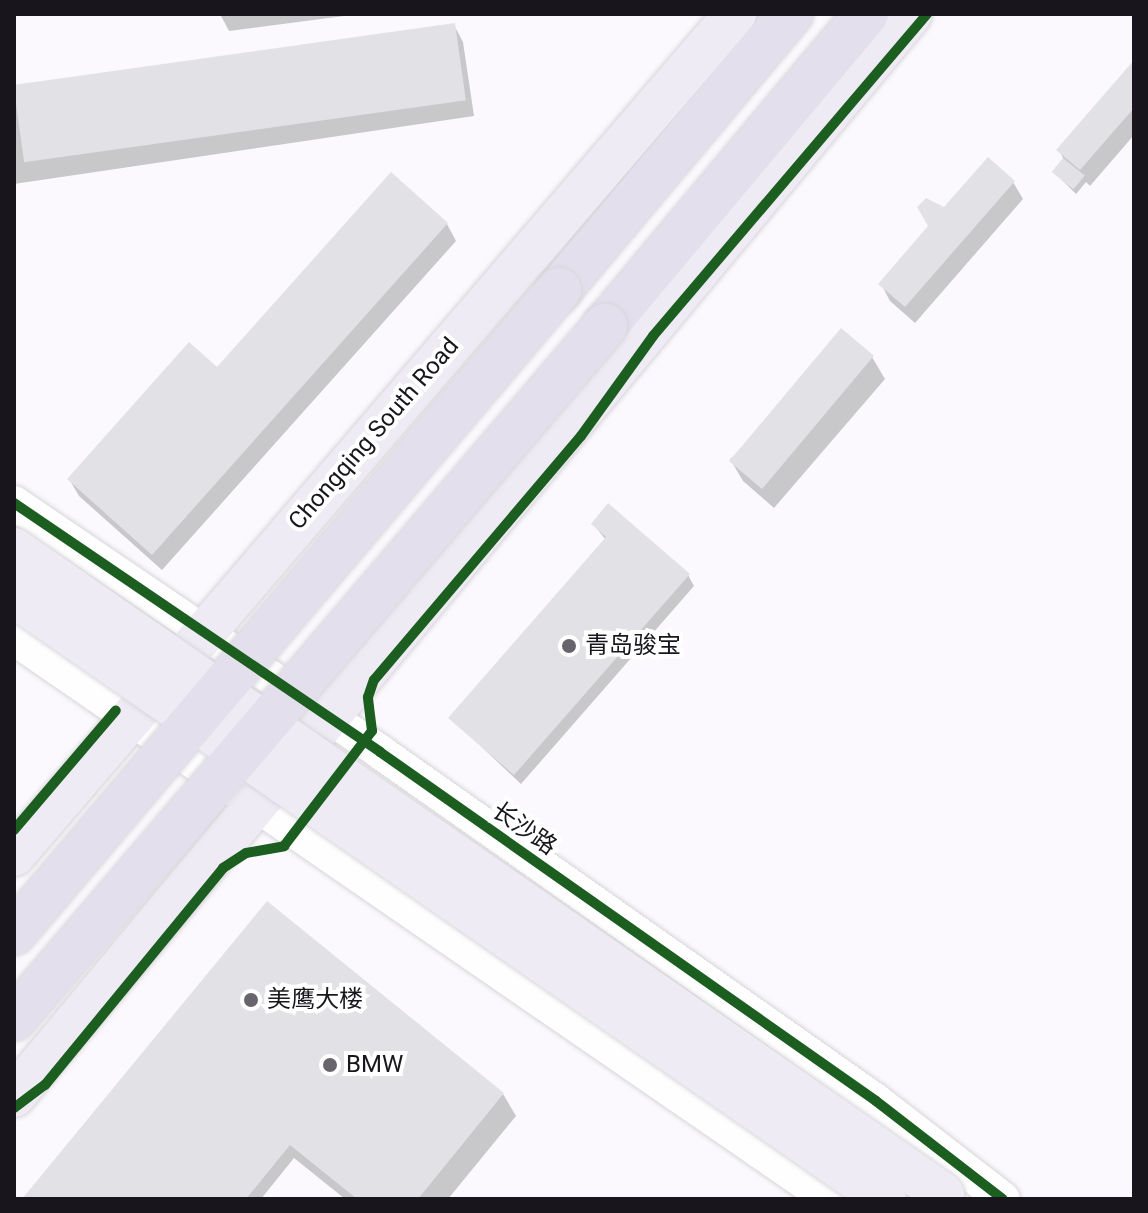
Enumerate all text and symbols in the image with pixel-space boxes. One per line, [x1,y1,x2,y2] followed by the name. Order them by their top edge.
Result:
[283,332,465,536] street label: Chongqing South Road
[585,632,681,660] place label: 青岛骏宝
[560,637,578,655] marker: 青岛骏宝
[486,797,562,861] street label: 长沙路
[267,986,363,1014] place label: 美鹰大楼
[242,991,260,1009] marker: 美鹰大楼
[346,1051,403,1079] place label: BMW
[321,1056,339,1074] marker: BMW

